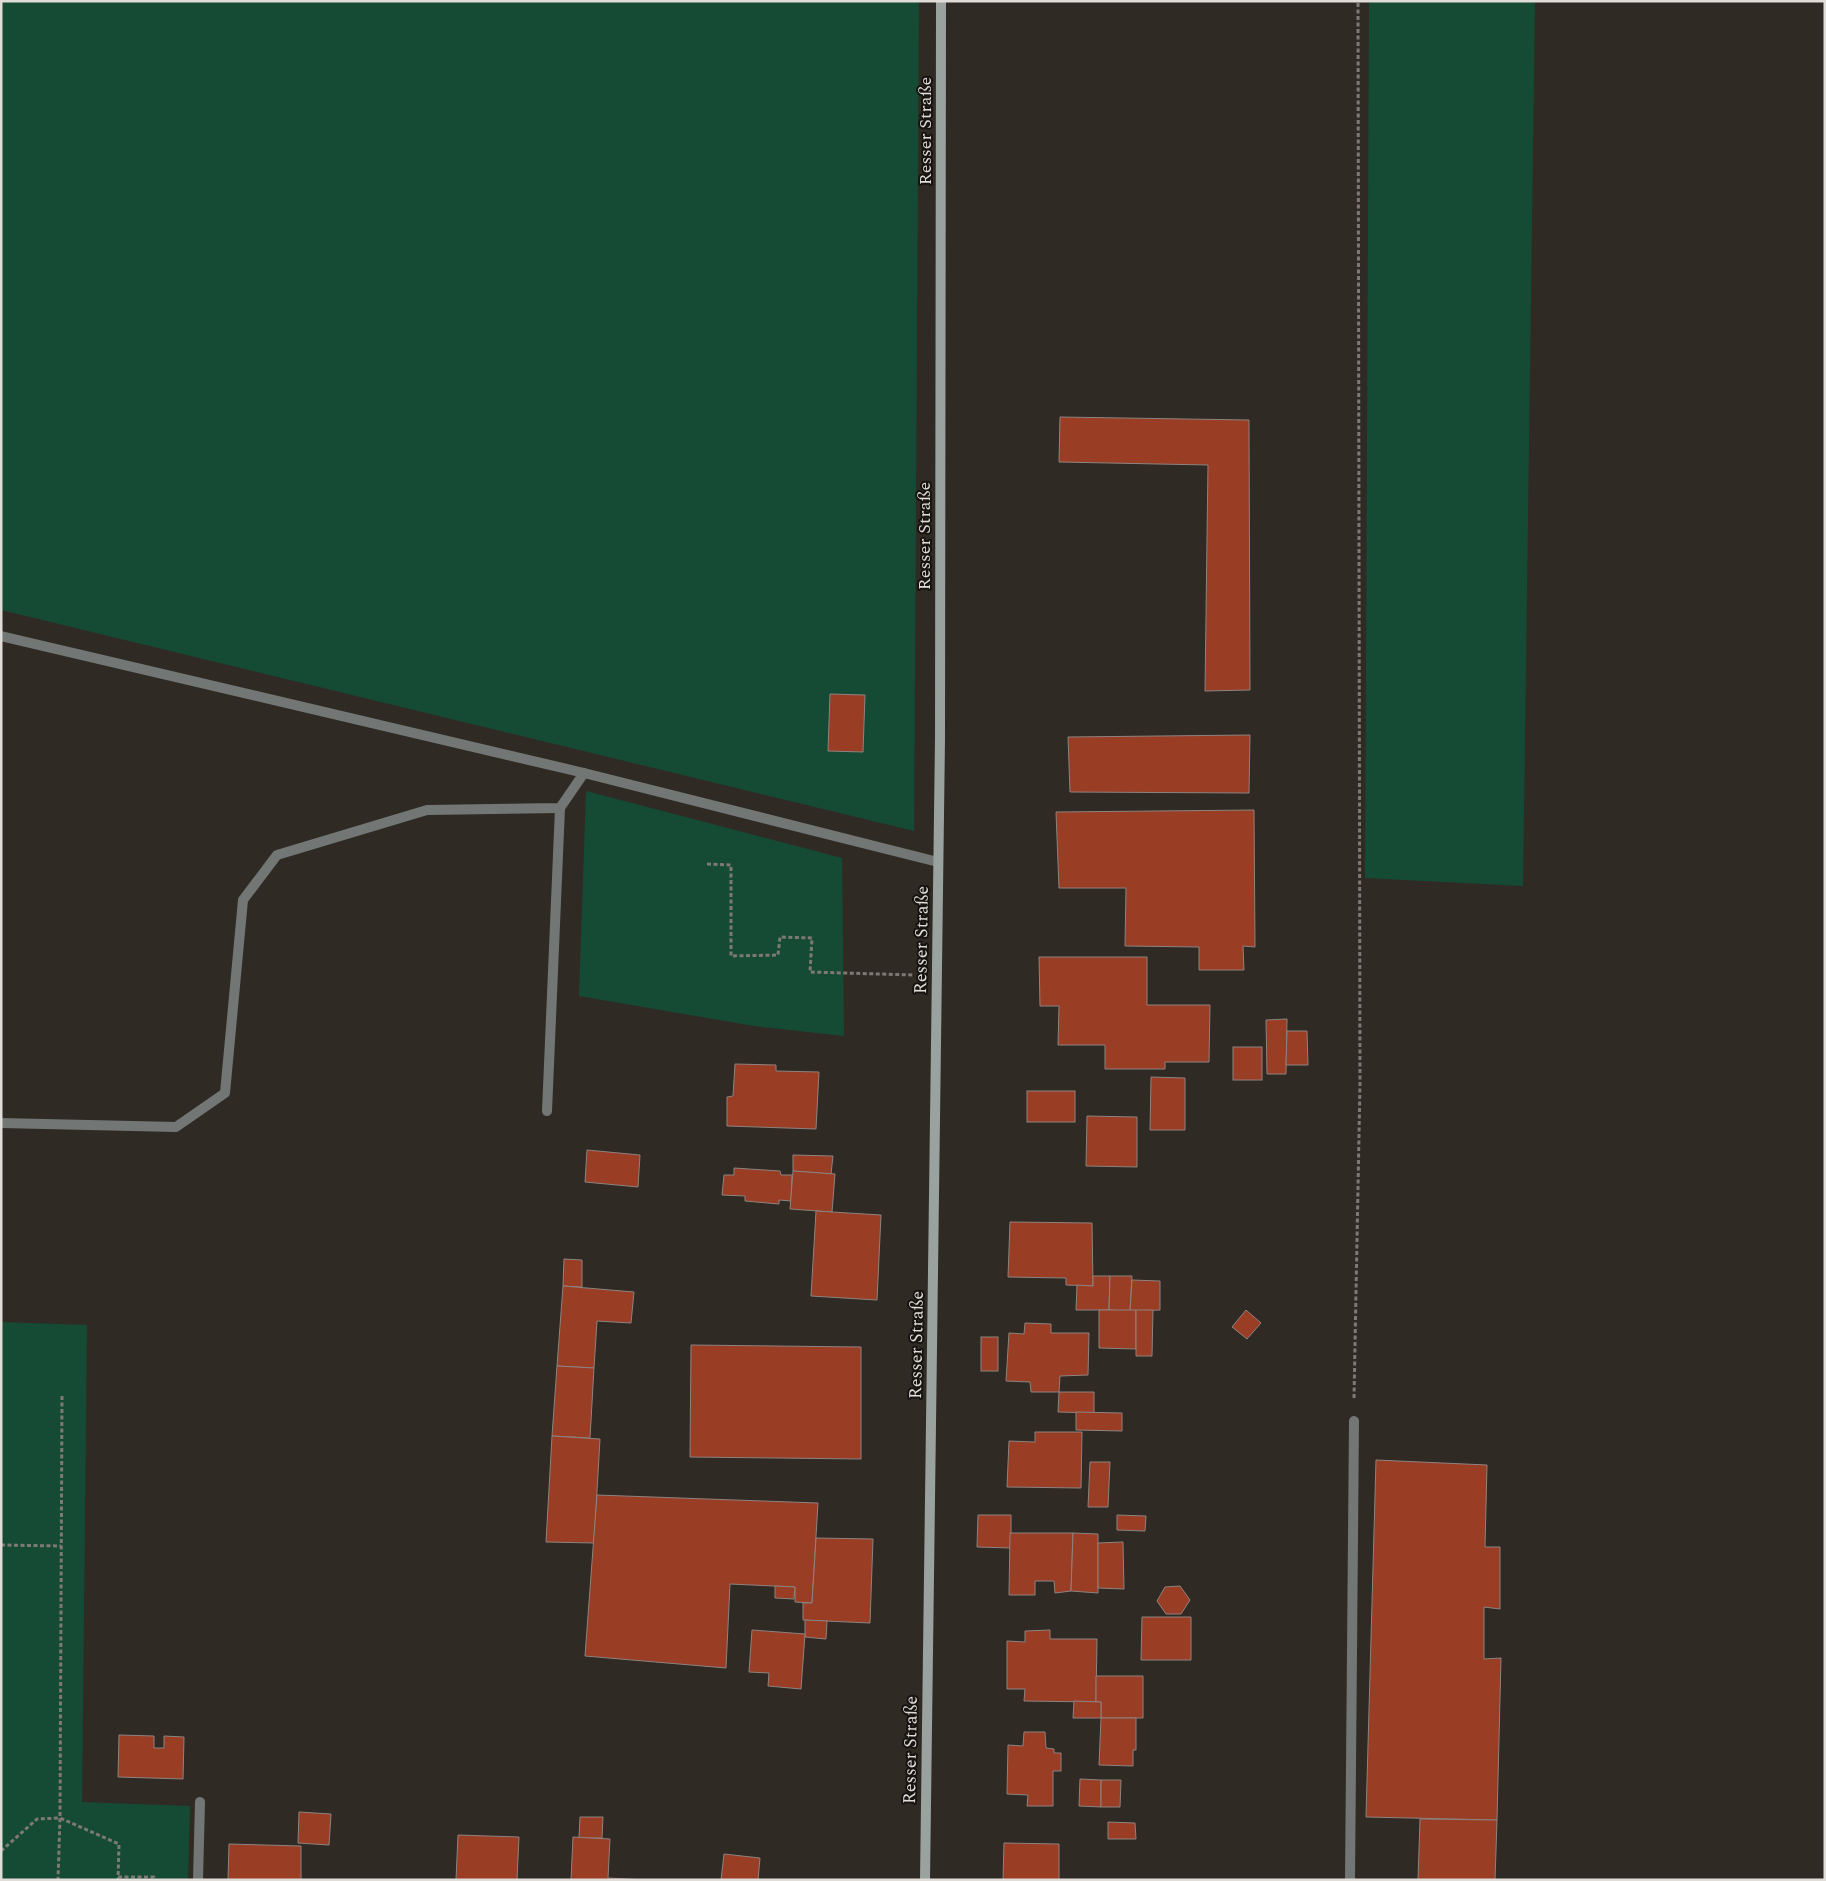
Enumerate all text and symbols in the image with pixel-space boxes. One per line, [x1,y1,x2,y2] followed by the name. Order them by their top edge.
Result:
[912,77,939,185] street label: Resser Straße
[911,482,938,590] street label: Resser Straße
[907,886,936,994] street label: Resser Straße
[902,1291,931,1399] street label: Resser Straße
[896,1696,925,1804] street label: Resser Straße

